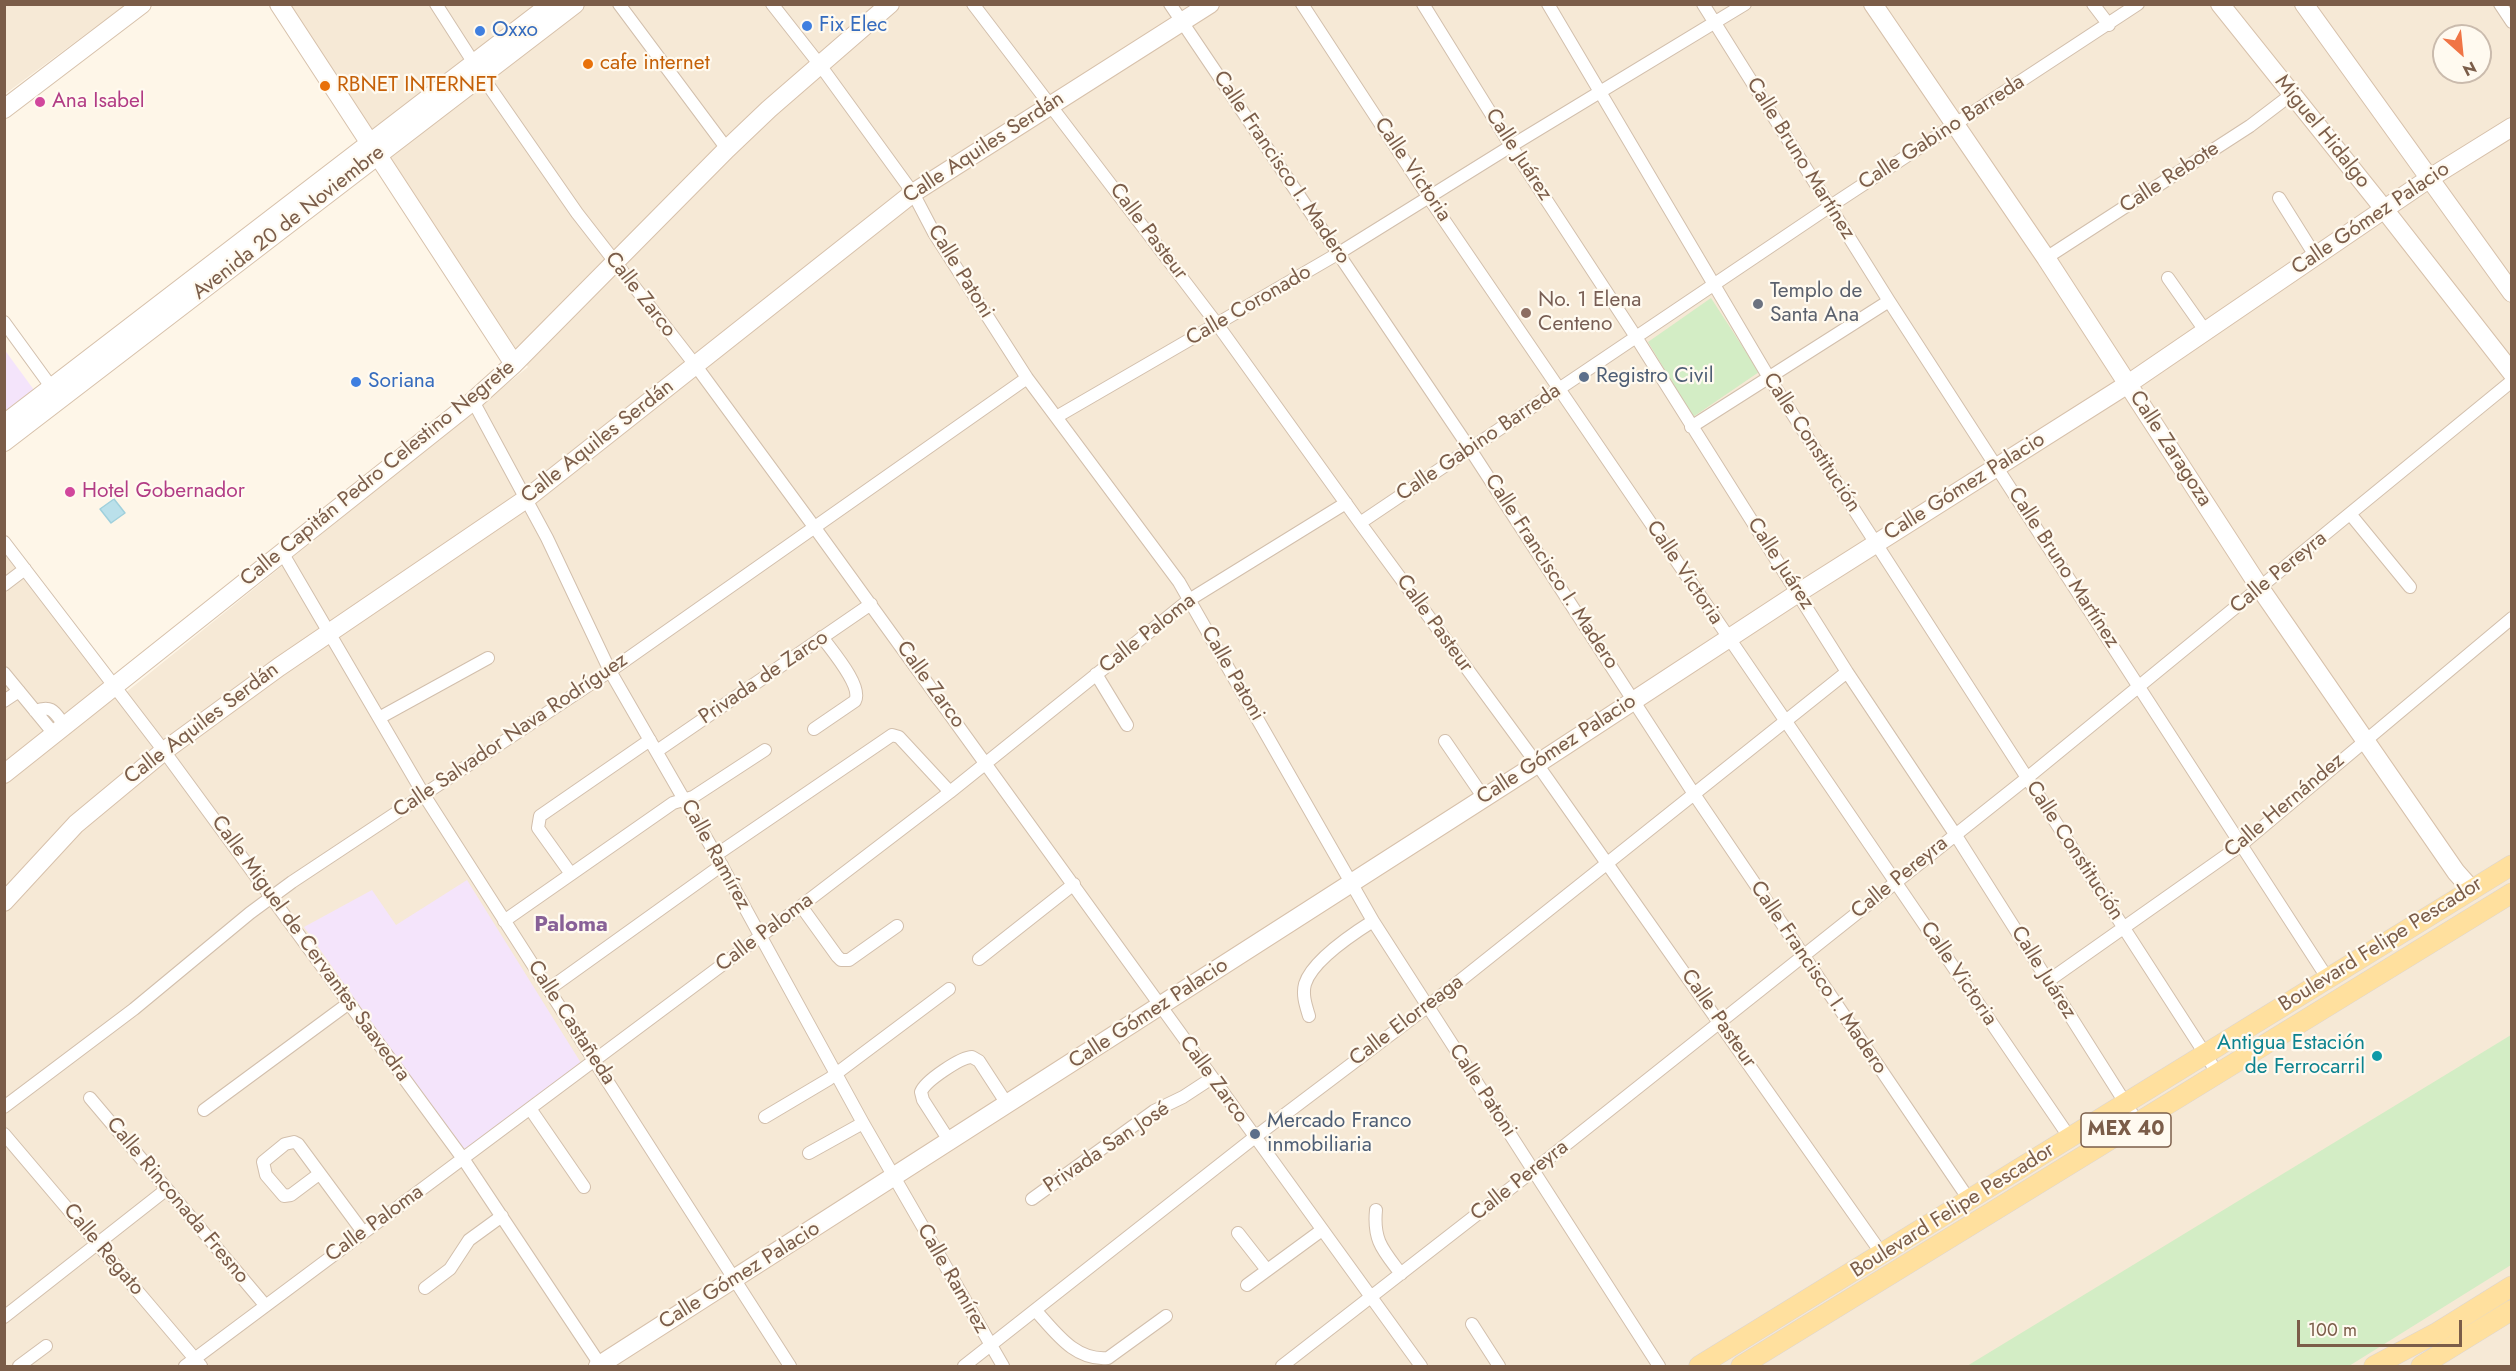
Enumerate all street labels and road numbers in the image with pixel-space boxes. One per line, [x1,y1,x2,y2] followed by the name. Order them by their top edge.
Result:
[1207,67,1355,269] street label: Calle Francisco I. Madero
[1854,70,2030,196] street label: Calle Gabino Barreda
[2269,70,2375,194] street label: Miguel Hidalgo
[1740,73,1860,245] street label: Calle Bruno Martínez
[899,87,1069,209] street label: Calle Aquiles Serdán
[1479,104,1557,206] street label: Calle Juárez
[1368,113,1456,227] street label: Calle Victoria
[2116,137,2224,219] street label: Calle Rebote
[188,140,390,306] street label: Avenida 20 de Noviembre
[2287,157,2455,281] street label: Calle Gómez Palacio
[1103,179,1193,285] street label: Calle Pasteur
[921,221,999,323] street label: Calle Patoni
[599,247,681,343] street label: Calle Zarco
[1182,260,1316,352] street label: Calle Coronado
[236,356,520,592] street label: Calle Capitán Pedro Celestino Negrete
[1757,369,1865,517] street label: Calle Constitución
[517,375,679,509] street label: Calle Aquiles Serdán
[1392,379,1566,507] street label: Calle Gabino Barreda
[2123,386,2217,512] street label: Calle Zaragoza
[1880,427,2050,547] street label: Calle Gómez Palacio
[1478,470,1624,674] street label: Calle Francisco I. Madero
[2002,483,2124,653] street label: Calle Bruno Martínez
[1741,513,1819,615] street label: Calle Juárez
[1640,516,1728,630] street label: Calle Victoria
[2226,526,2332,620] street label: Calle Pereyra
[1390,570,1478,678] street label: Calle Pasteur
[1095,589,1201,679] street label: Calle Paloma
[1195,622,1269,726] street label: Calle Patoni
[695,625,833,731] street label: Privada de Zarco
[890,637,970,733] street label: Calle Zarco
[389,648,633,824] street label: Calle Salvador Nava Rodríguez
[120,658,284,790] street label: Calle Aquiles Serdán
[1473,689,1641,811] street label: Calle Gómez Palacio
[2220,749,2350,863] street label: Calle Hernández
[2020,777,2128,925] street label: Calle Constitución
[674,796,756,914] street label: Calle Ramírez
[205,811,415,1087] street label: Calle Miguel de Cervantes Saavedra
[1847,831,1953,925] street label: Calle Pereyra
[2275,872,2487,1018] street label: Boulevard Felipe Pescador
[1744,877,1892,1079] street label: Calle Francisco I. Madero
[711,888,819,978] street label: Calle Paloma
[1914,917,2002,1031] street label: Calle Victoria
[2005,922,2081,1024] street label: Calle Juárez
[1065,953,1233,1075] street label: Calle Gómez Palacio
[521,956,621,1090] street label: Calle Castañeda
[1675,965,1761,1073] street label: Calle Pasteur
[1345,970,1469,1072] street label: Calle Elorreaga
[1173,1032,1253,1128] street label: Calle Zarco
[1443,1040,1521,1142] street label: Calle Patoni
[1039,1097,1175,1199] street label: Privada San José
[100,1113,254,1289] street label: Calle Rinconada Fresno
[2081,1113,2171,1147] road number: MEX 40
[1466,1135,1574,1227] street label: Calle Pereyra
[1847,1138,2059,1284] street label: Boulevard Felipe Pescador
[321,1180,429,1268] street label: Calle Paloma
[57,1199,149,1301] street label: Calle Regato
[655,1216,825,1336] street label: Calle Gómez Palacio
[911,1220,993,1338] street label: Calle Ramírez

